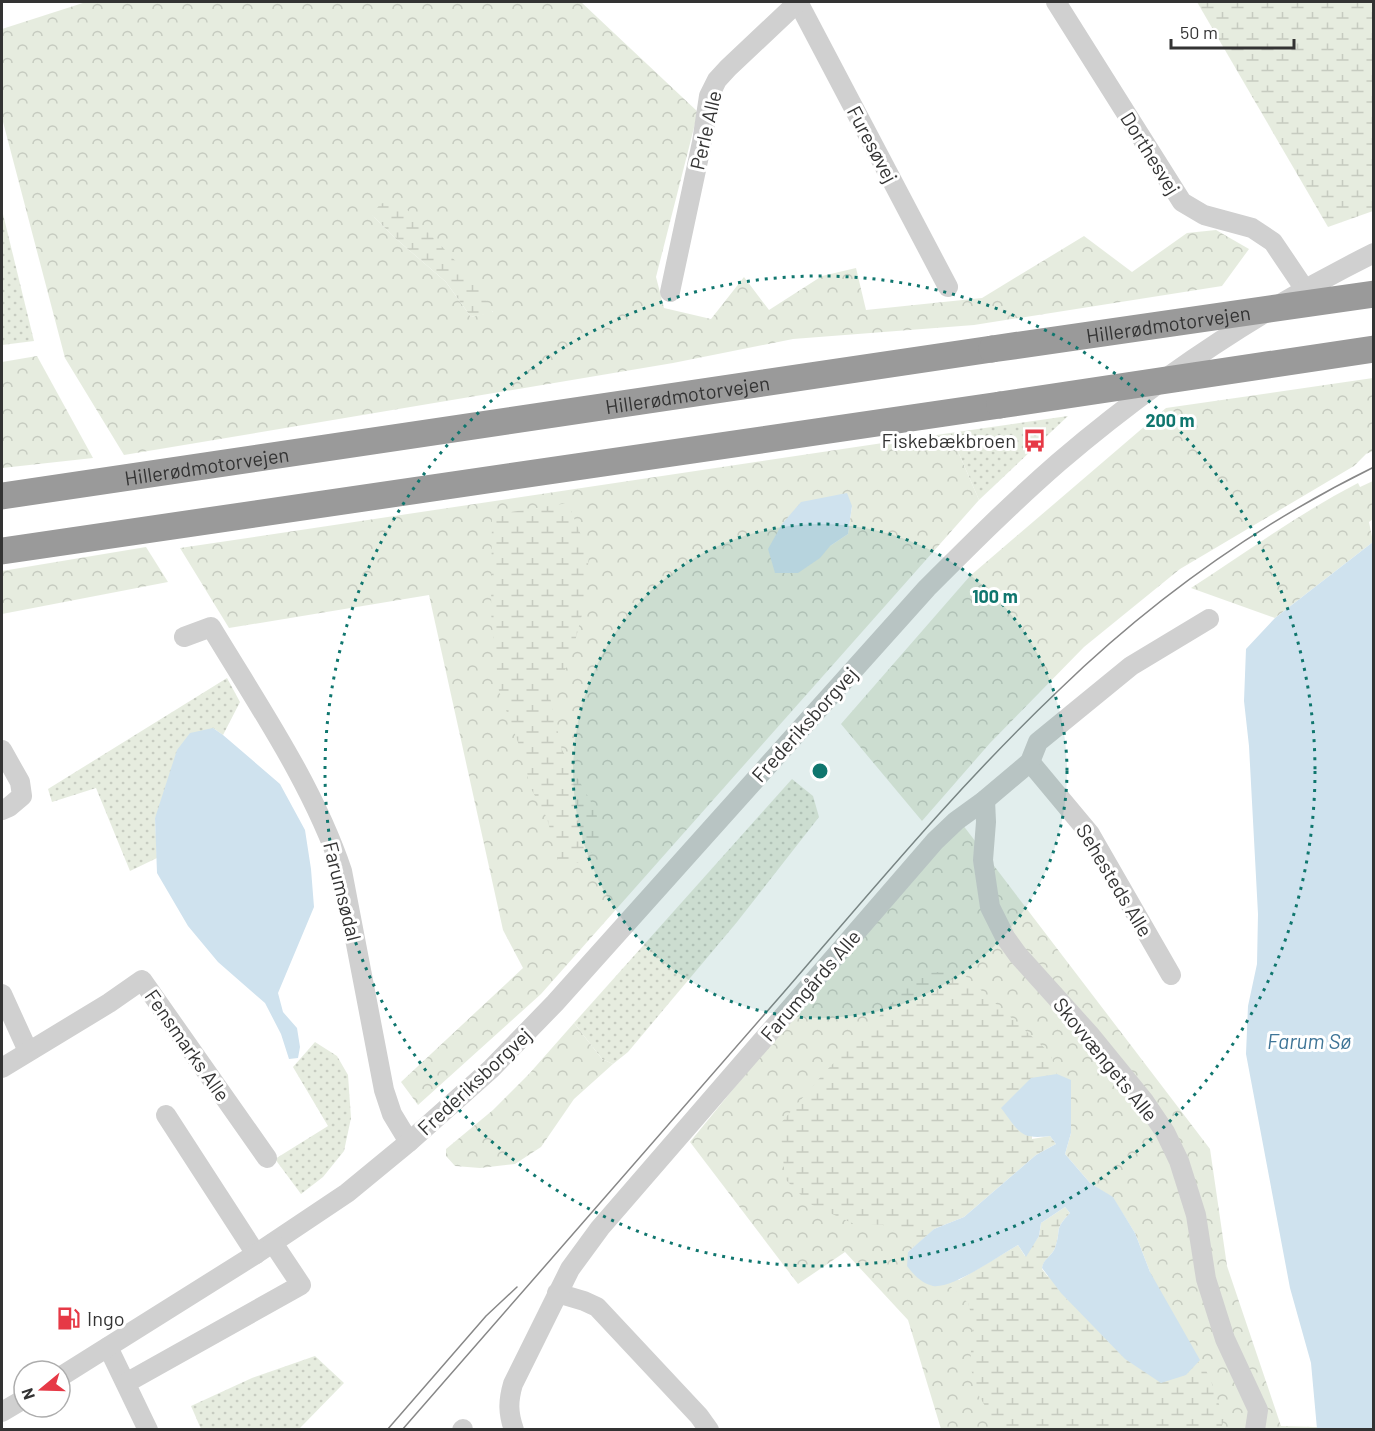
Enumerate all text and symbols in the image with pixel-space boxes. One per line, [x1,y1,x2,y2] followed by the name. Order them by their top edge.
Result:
[1171,12,1294,50] scale bar
[1180,21,1218,43] text: 50 m
[684,88,726,172] street label: Perle Alle
[843,101,903,187] street label: Furesøvej
[1116,107,1186,199] street label: Dorthesvej
[1084,300,1252,347] street label: Hillerødmotorvejen
[604,370,771,418] street label: Hillerødmotorvejen
[1145,409,1195,431] text: 200 m
[1021,427,1047,453] bus stop icon: Fiskebækbroen
[882,428,1016,452] place label: Fiskebækbroen
[123,442,291,490] street label: Hillerødmotorvejen
[972,585,1018,607] text: 100 m
[746,661,862,787] street label: Frederiksborgvej
[810,761,830,781] centre of rings
[1072,819,1158,941] street label: Sehesteds Alle
[319,839,367,943] street label: Farumsødal
[755,924,865,1046] street label: Farumgårds Alle
[141,984,235,1106] street label: Fensmarks Alle
[1049,992,1163,1126] street label: Skovvængets Alle
[412,1022,536,1140] street label: Frederiksborgvej
[1267,1028,1351,1053] water label: Farum Sø
[56,1305,82,1331] fuel station icon: Ingo
[87,1306,125,1330] place label: Ingo
[12,1359,72,1419] north arrow
[17,1386,38,1402] text: N

